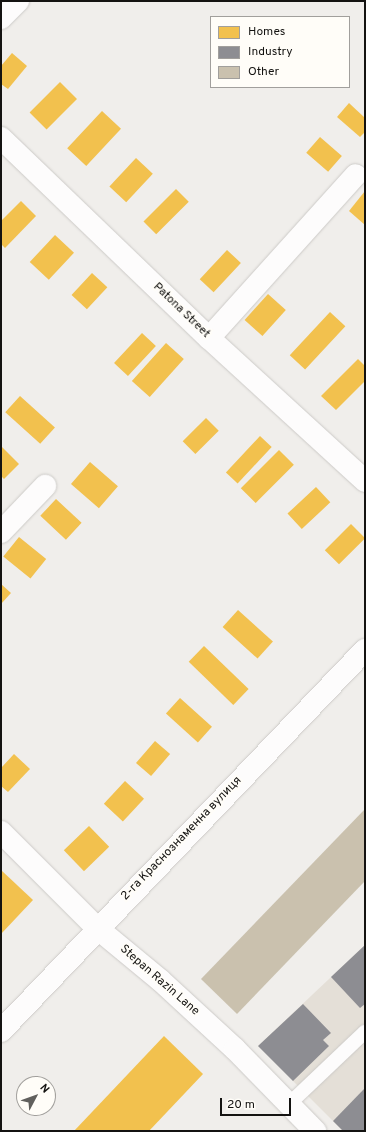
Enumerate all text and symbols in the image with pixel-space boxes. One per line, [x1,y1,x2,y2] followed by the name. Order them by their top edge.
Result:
[210,16,350,88] legend
[248,24,285,40] text: Homes
[248,44,293,60] text: Industry
[248,64,279,80] text: Other
[150,280,212,342] street label: Patona Street
[119,774,245,904] street label: 2-га Краснознаменна вулиця
[116,943,202,1019] street label: Stepan Razin Lane
[16,1076,56,1116] north arrow
[36,1081,52,1096] text: N
[222,1090,293,1116] scale bar
[227,1097,255,1113] text: 20 m

